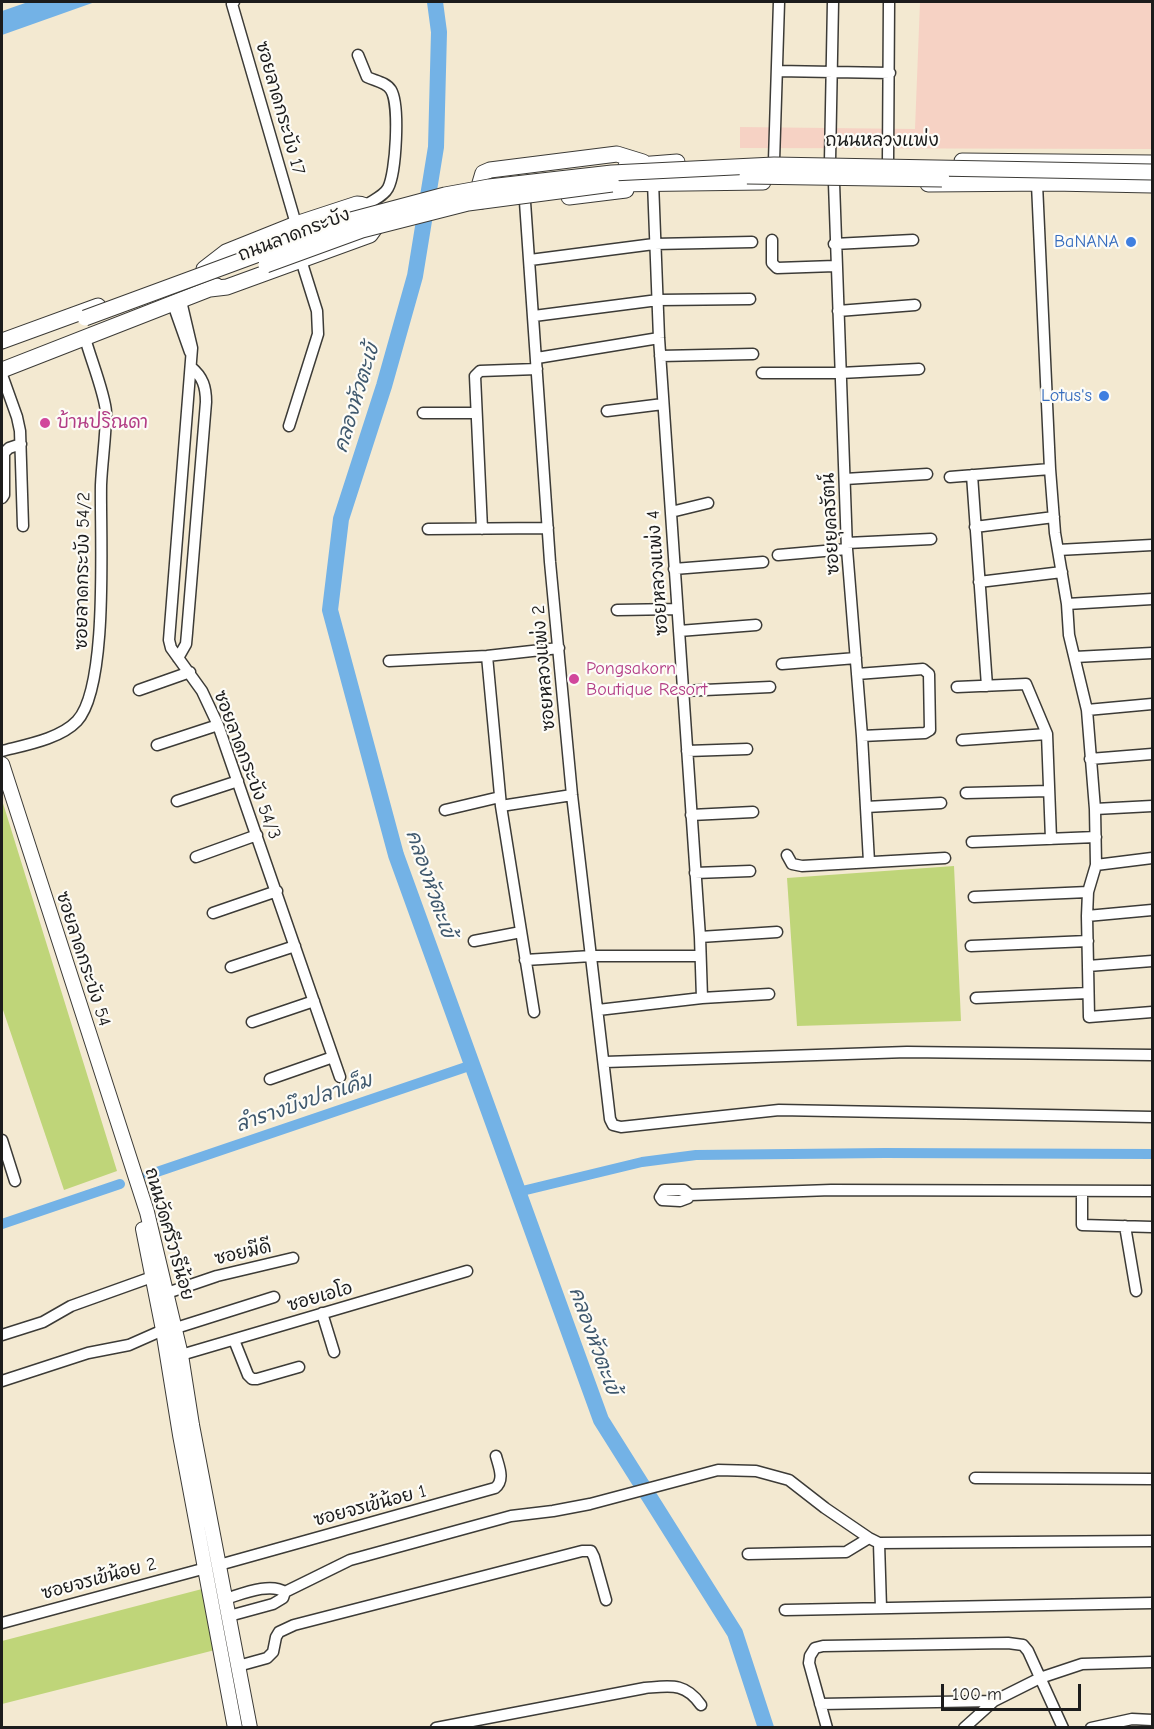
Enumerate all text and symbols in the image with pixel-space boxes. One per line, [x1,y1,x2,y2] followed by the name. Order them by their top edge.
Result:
[251,39,309,177] street label: ซอยลาดกระบัง 17
[825,130,939,152] street label: ถนนหลวงแพ่ง
[235,204,353,266] street label: ถนนลาดกระบัง
[1054,231,1119,253] place label: BaNANA
[1124,235,1138,249] marker: BaNANA
[329,341,385,455] water label: คลองหัวตะเข้
[1041,385,1092,407] place label: Lotus's
[1097,389,1111,403] marker: Lotus's
[57,412,148,434] place label: บ้านปริณดา
[38,416,52,430] marker: บ้านปริณดา
[818,472,844,576] street label: ซอยยุคลรัตน์
[71,492,95,650] street label: ซอยลาดกระบัง 54/2
[643,510,673,636] street label: ซอยหลวงแพ่ง 4
[528,604,560,732] street label: ซอยหลวงแพ่ง 2
[586,658,707,700] place label: Pongsakorn Boutique Resort
[567,672,581,686] marker: Pongsakorn Boutique Resort
[209,688,285,842] street label: ซอยลาดกระบัง 54/3
[400,827,460,941] water label: คลองหัวตะเข้
[51,889,115,1029] street label: ซอยลาดกระบัง 54
[232,1068,376,1138] water label: ลำรางบึงปลาเค็ม
[140,1165,198,1303] street label: ถนนวัดศรีวารีน้อย
[212,1236,274,1270] street label: ซอยมีดี
[285,1277,355,1317] street label: ซอยเอโอ
[563,1284,625,1398] water label: คลองหัวตะเข้
[311,1481,429,1531] street label: ซอยจรเข้น้อย 1
[39,1553,159,1605] street label: ซอยจรเข้น้อย 2
[944,1672,1084,1710] scale bar
[952,1684,1002,1705] text: 100 m

